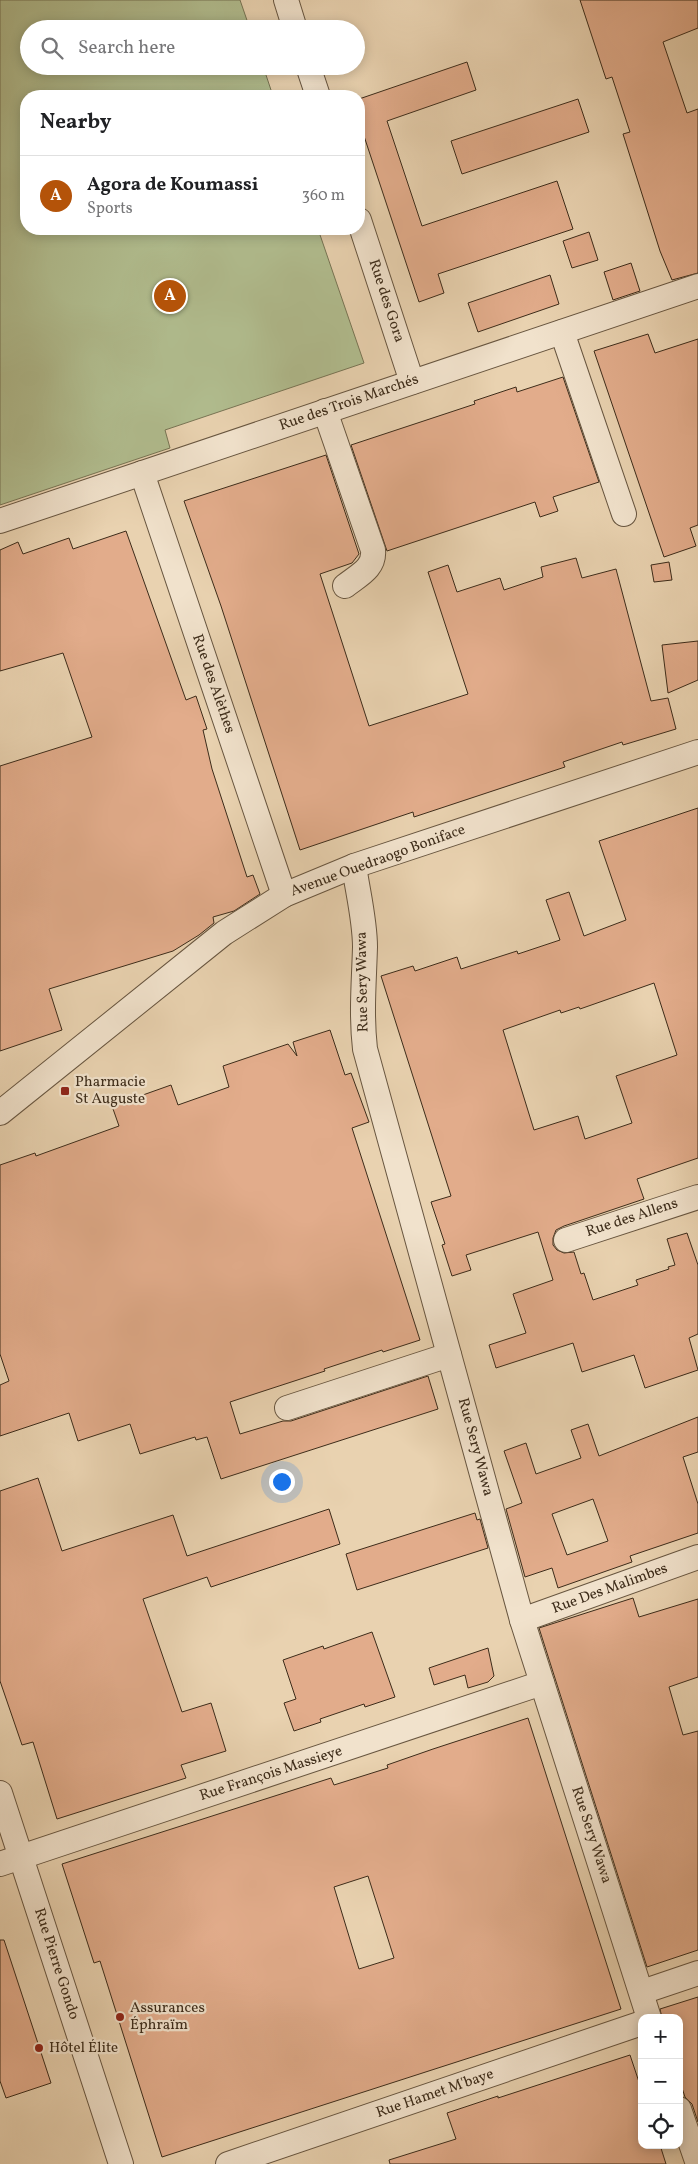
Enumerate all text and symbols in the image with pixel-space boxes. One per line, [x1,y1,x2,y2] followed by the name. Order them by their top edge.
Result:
[20,20,365,75] search box
[38,34,66,62] icon: search
[78,35,175,61] text: Search here
[40,108,111,137] text: Nearby
[87,172,258,198] text: Agora de Koumassi
[50,185,62,207] text: A
[302,185,345,207] text: 360 m
[87,198,133,220] text: Sports
[363,257,409,345] street label: Rue des Gora
[154,277,186,315] pin: A
[276,369,422,437] street label: Rue des Trois Marchés
[186,632,240,736] street label: Rue des Alèthes
[288,820,468,902] street label: Avenue Ouedraogo Boniface
[352,931,374,1033] street label: Rue Sery Wawa
[75,1072,146,1110] place label: Pharmacie St Auguste
[59,1085,71,1097] marker: Pharmacie St Auguste
[583,1193,681,1243] street label: Rue des Allens
[452,1396,498,1498] street label: Rue Sery Wawa
[269,1469,295,1495] your location
[549,1558,671,1620] street label: Rue Des Malimbes
[197,1741,345,1807] street label: Rue François Massieye
[565,1784,617,1886] street label: Rue Sery Wawa
[28,1905,84,2023] street label: Rue Pierre Gondo
[130,1998,205,2036] place label: Assurances Éphraïm
[114,2011,126,2023] marker: Assurances Éphraïm
[638,2014,683,2149] map controls
[638,2014,683,2059] button: +
[49,2038,118,2059] place label: Hôtel Élite
[33,2042,45,2054] marker: Hôtel Élite
[638,2059,683,2104] button: −
[373,2064,497,2124] street label: Rue Hamet M'baye
[638,2104,683,2149] button: locate

